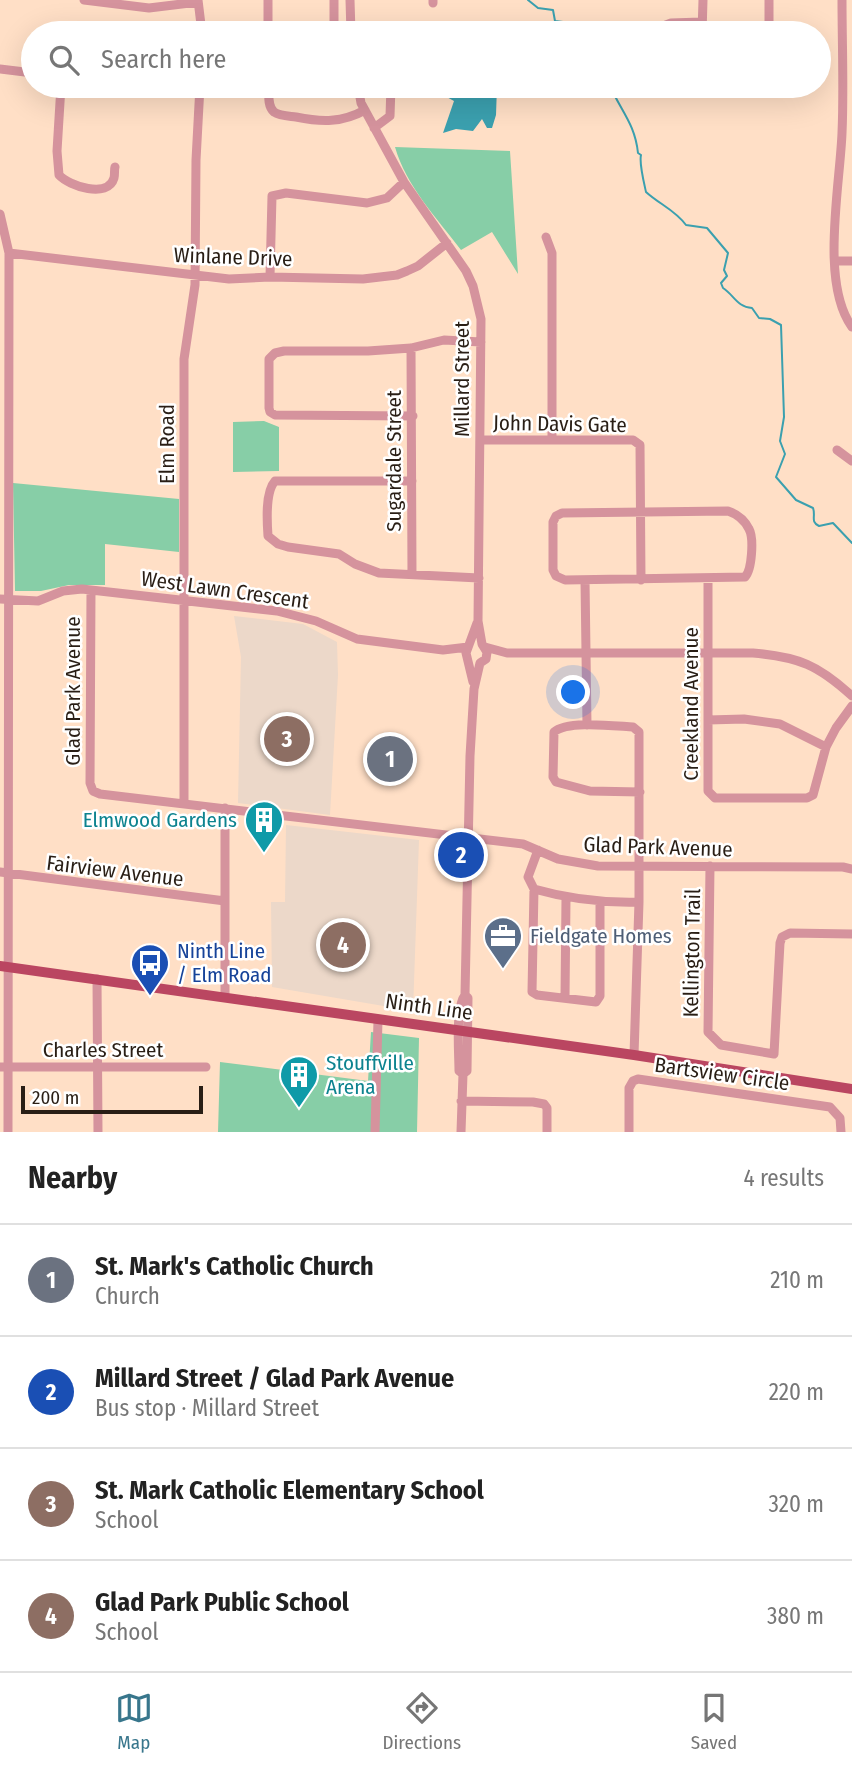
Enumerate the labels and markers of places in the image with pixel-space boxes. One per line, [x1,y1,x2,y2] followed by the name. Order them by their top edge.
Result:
[264,713,310,765] pin: 3
[367,733,413,785] pin: 1
[243,799,285,854] building icon: Elmwood Gardens
[83,807,237,833] place label: Elmwood Gardens
[438,829,484,881] pin: 2
[482,915,524,970] office icon: Fieldgate Homes
[320,919,366,971] pin: 4
[530,923,672,949] place label: Fieldgate Homes
[177,938,272,988] place label: Ninth Line / Elm Road
[129,942,171,997] bus stop icon: Ninth Line / Elm Road
[326,1050,414,1100] place label: Stouffville Arena
[278,1054,320,1109] building icon: Stouffville Arena

